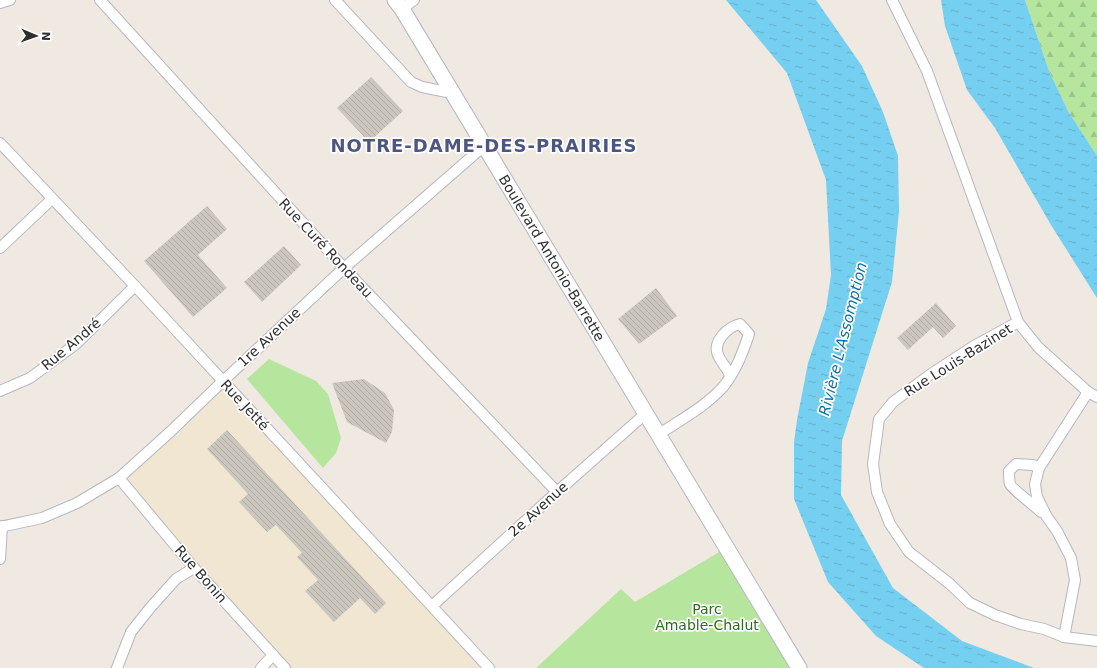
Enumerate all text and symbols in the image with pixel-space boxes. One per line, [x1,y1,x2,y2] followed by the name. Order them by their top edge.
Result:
[16,16,56,56] north arrow
[39,31,52,41] text: N
[331,135,638,156] district label: NOTRE-DAME-DES-PRAIRIES
[496,172,608,344] street label: Boulevard Antonio-Barrette
[276,195,376,301] street label: Rue Curé Rondeau
[815,260,871,418] water label: Rivière L'Assomption
[234,304,304,370] street label: 1re Avenue
[38,315,104,373] street label: Rue André
[901,320,1015,400] street label: Rue Louis-Bazinet
[218,376,272,434] street label: Rue Jetté
[505,478,571,540] street label: 2e Avenue
[172,542,230,606] street label: Rue Bonin
[655,601,759,633] park label: Parc Amable-Chalut

